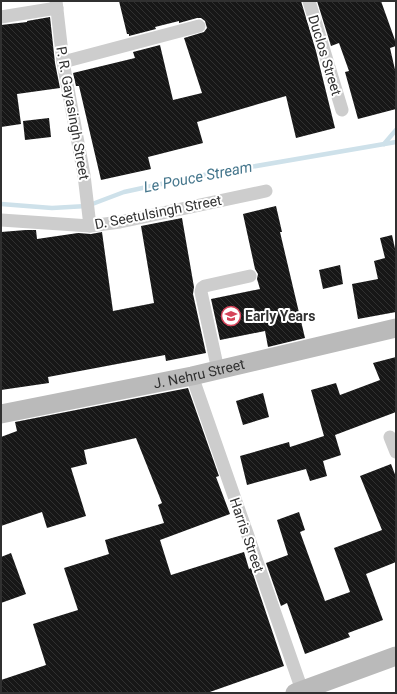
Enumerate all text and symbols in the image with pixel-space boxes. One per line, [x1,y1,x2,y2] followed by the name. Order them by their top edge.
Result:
[305,13,345,98] street label: Duclos Street
[53,45,93,181] street label: P. R. Gayasingh Street
[142,158,254,196] water label: Le Pouce Stream
[93,192,223,232] street label: D. Seetulsingh Street
[220,305,242,327] school or university icon: Early Years
[245,308,315,324] place label: Early Years
[152,356,247,392] street label: J. Nehru Street
[227,495,267,575] street label: Harris Street

